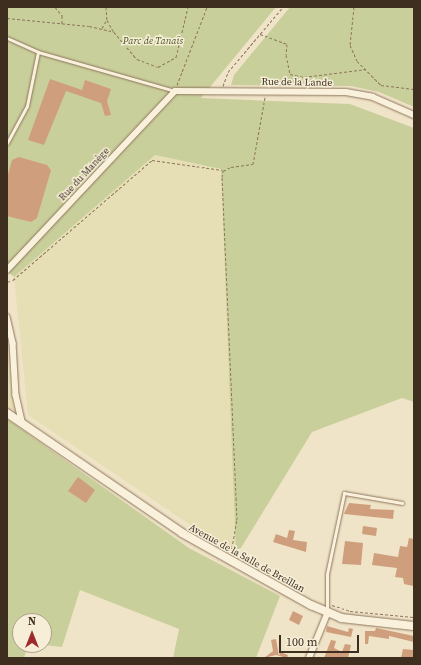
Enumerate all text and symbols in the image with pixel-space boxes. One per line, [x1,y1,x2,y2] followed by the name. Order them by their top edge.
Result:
[123,35,183,47] park label: Parc de Tanaïs
[262,75,332,89] street label: Rue de la Lande
[56,145,112,203] street label: Rue du Manège
[187,521,307,595] street label: Avenue de la Salle de Breillan
[12,613,52,653] north arrow
[28,614,36,629] text: N
[281,627,361,653] scale bar
[286,634,318,650] text: 100 m

